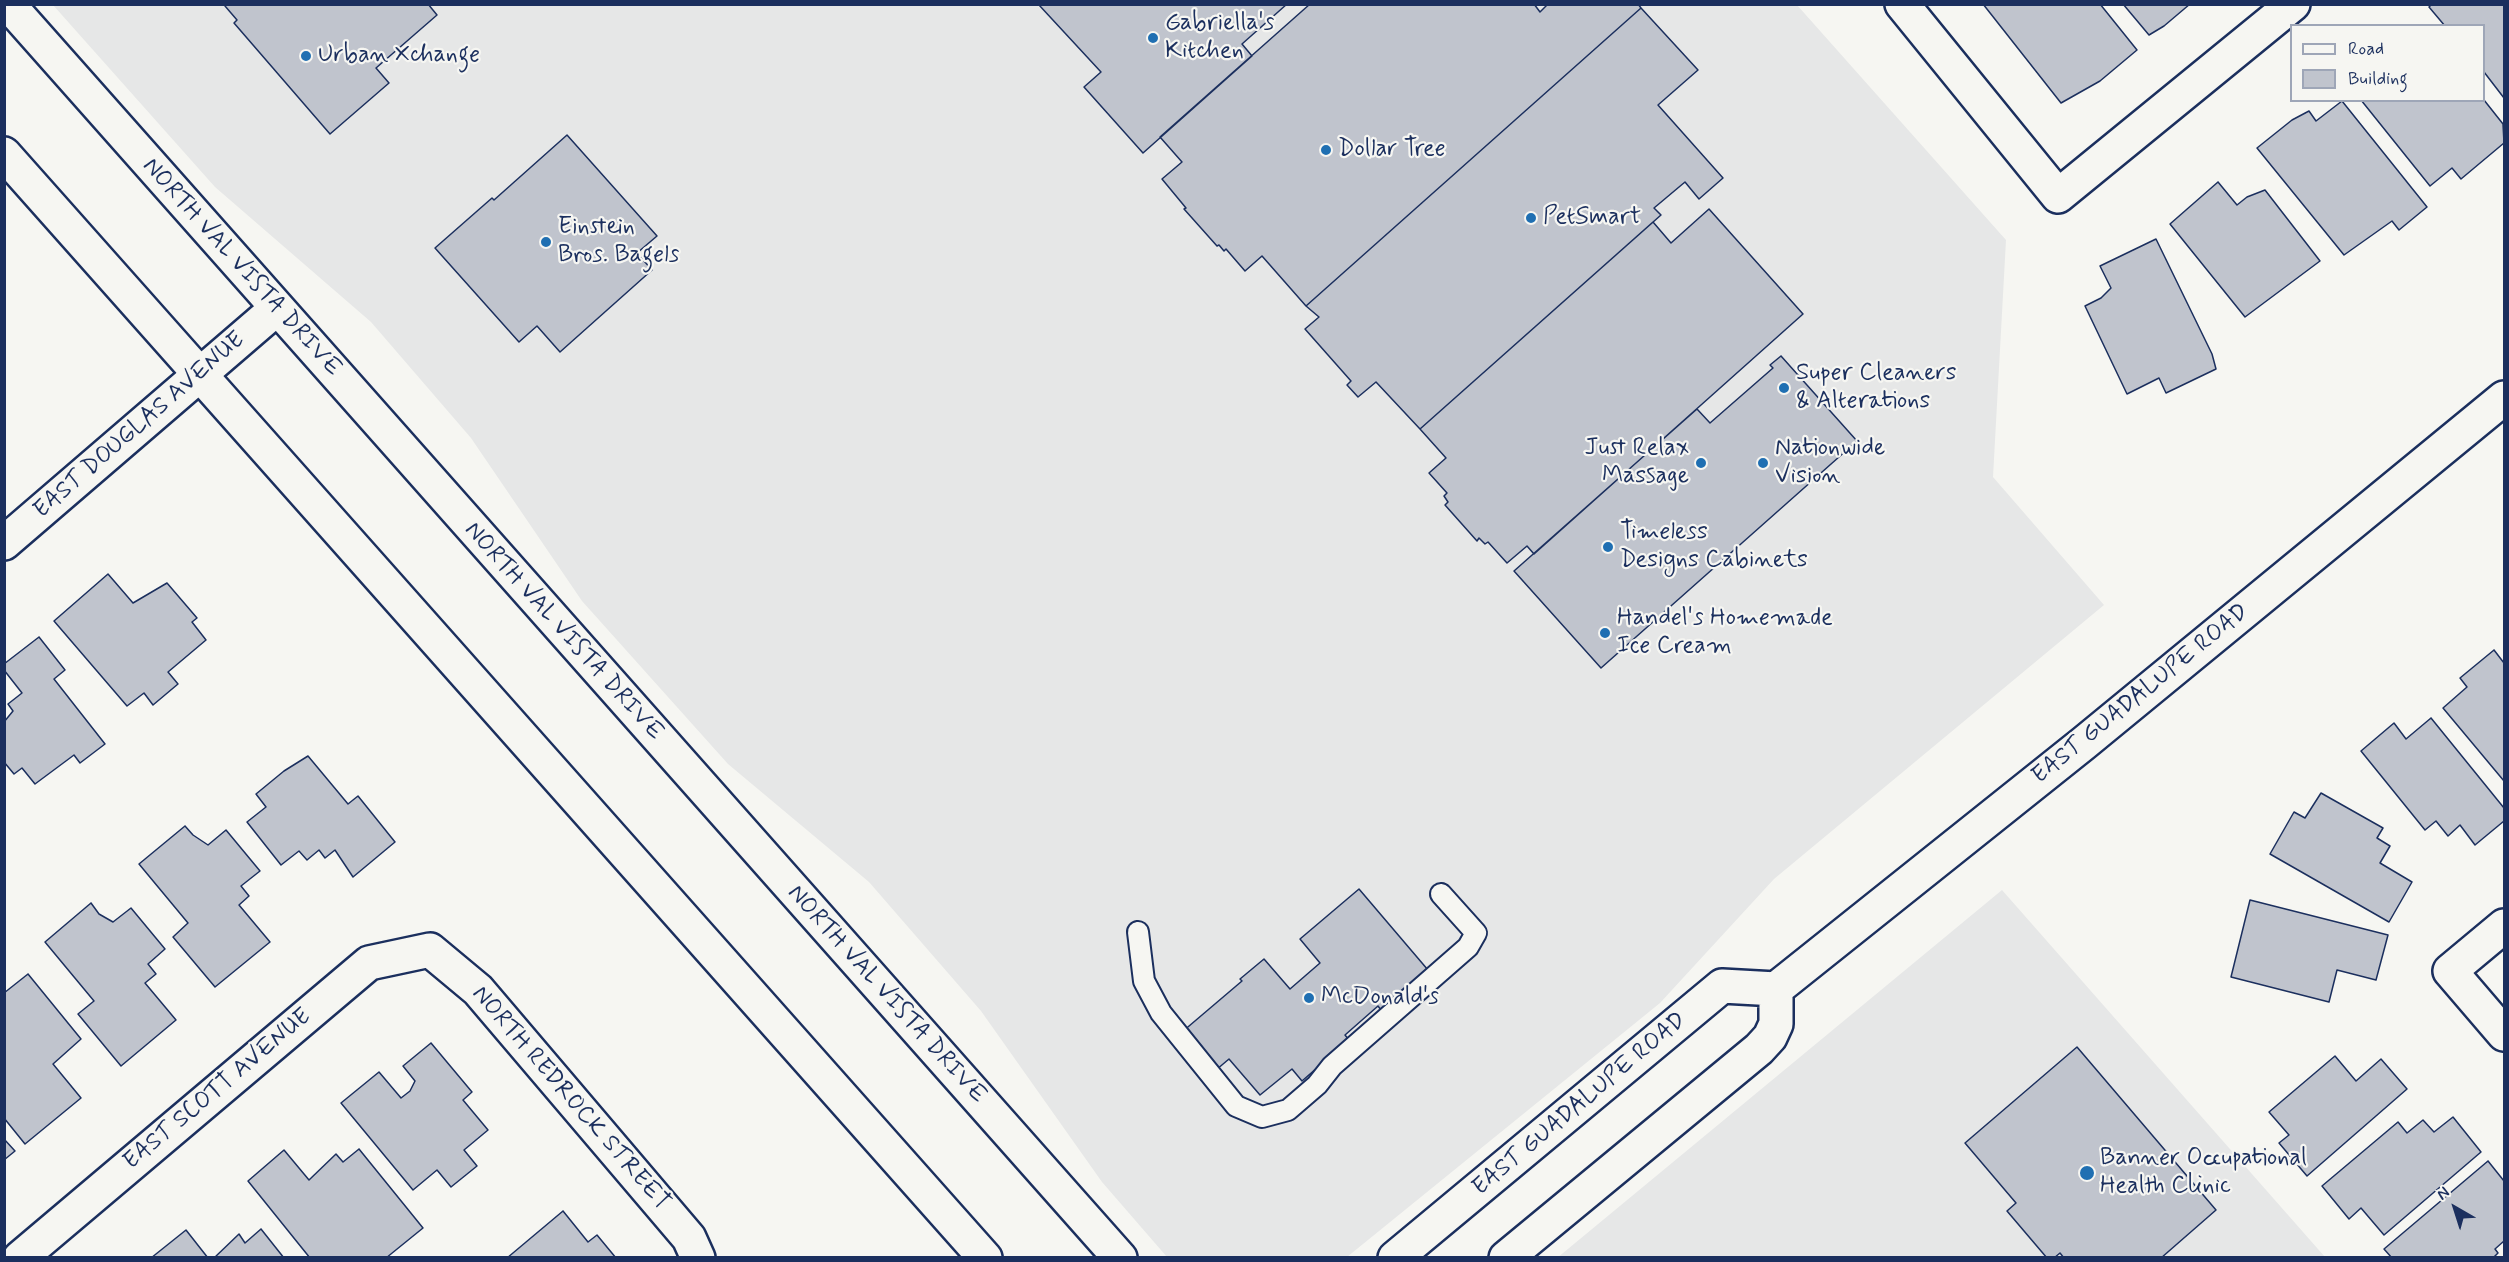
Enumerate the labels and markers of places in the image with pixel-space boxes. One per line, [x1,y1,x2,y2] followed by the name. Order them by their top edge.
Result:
[1165,10,1274,66] place label: Gabriella's Kitchen
[1146,31,1160,45] marker: Gabriella's Kitchen
[318,42,480,70] place label: Urban Xchange
[299,49,313,63] marker: Urban Xchange
[1338,136,1446,164] place label: Dollar Tree
[1319,143,1333,157] marker: Dollar Tree
[1543,204,1641,232] place label: PetSmart
[1524,211,1538,225] marker: PetSmart
[558,214,679,270] place label: Einstein Bros. Bagels
[539,235,553,249] marker: Einstein Bros. Bagels
[1796,360,1956,416] place label: Super Cleaners & Alterations
[1777,381,1791,395] marker: Super Cleaners & Alterations
[1585,435,1689,491] place label: Just Relax Massage
[1775,435,1885,491] place label: Nationwide Vision
[1694,456,1708,470] marker: Just Relax Massage
[1756,456,1770,470] marker: Nationwide Vision
[1620,519,1808,575] place label: Timeless Designs Cabinets
[1601,540,1615,554] marker: Timeless Designs Cabinets
[1617,605,1833,661] place label: Handel's Homemade Ice Cream
[1598,626,1612,640] marker: Handel's Homemade Ice Cream
[1321,984,1439,1012] place label: McDonald's
[1302,991,1316,1005] marker: McDonald's
[2100,1145,2307,1201] place label: Banner Occupational Health Clinic
[2078,1164,2096,1182] marker: Banner Occupational Health Clinic

